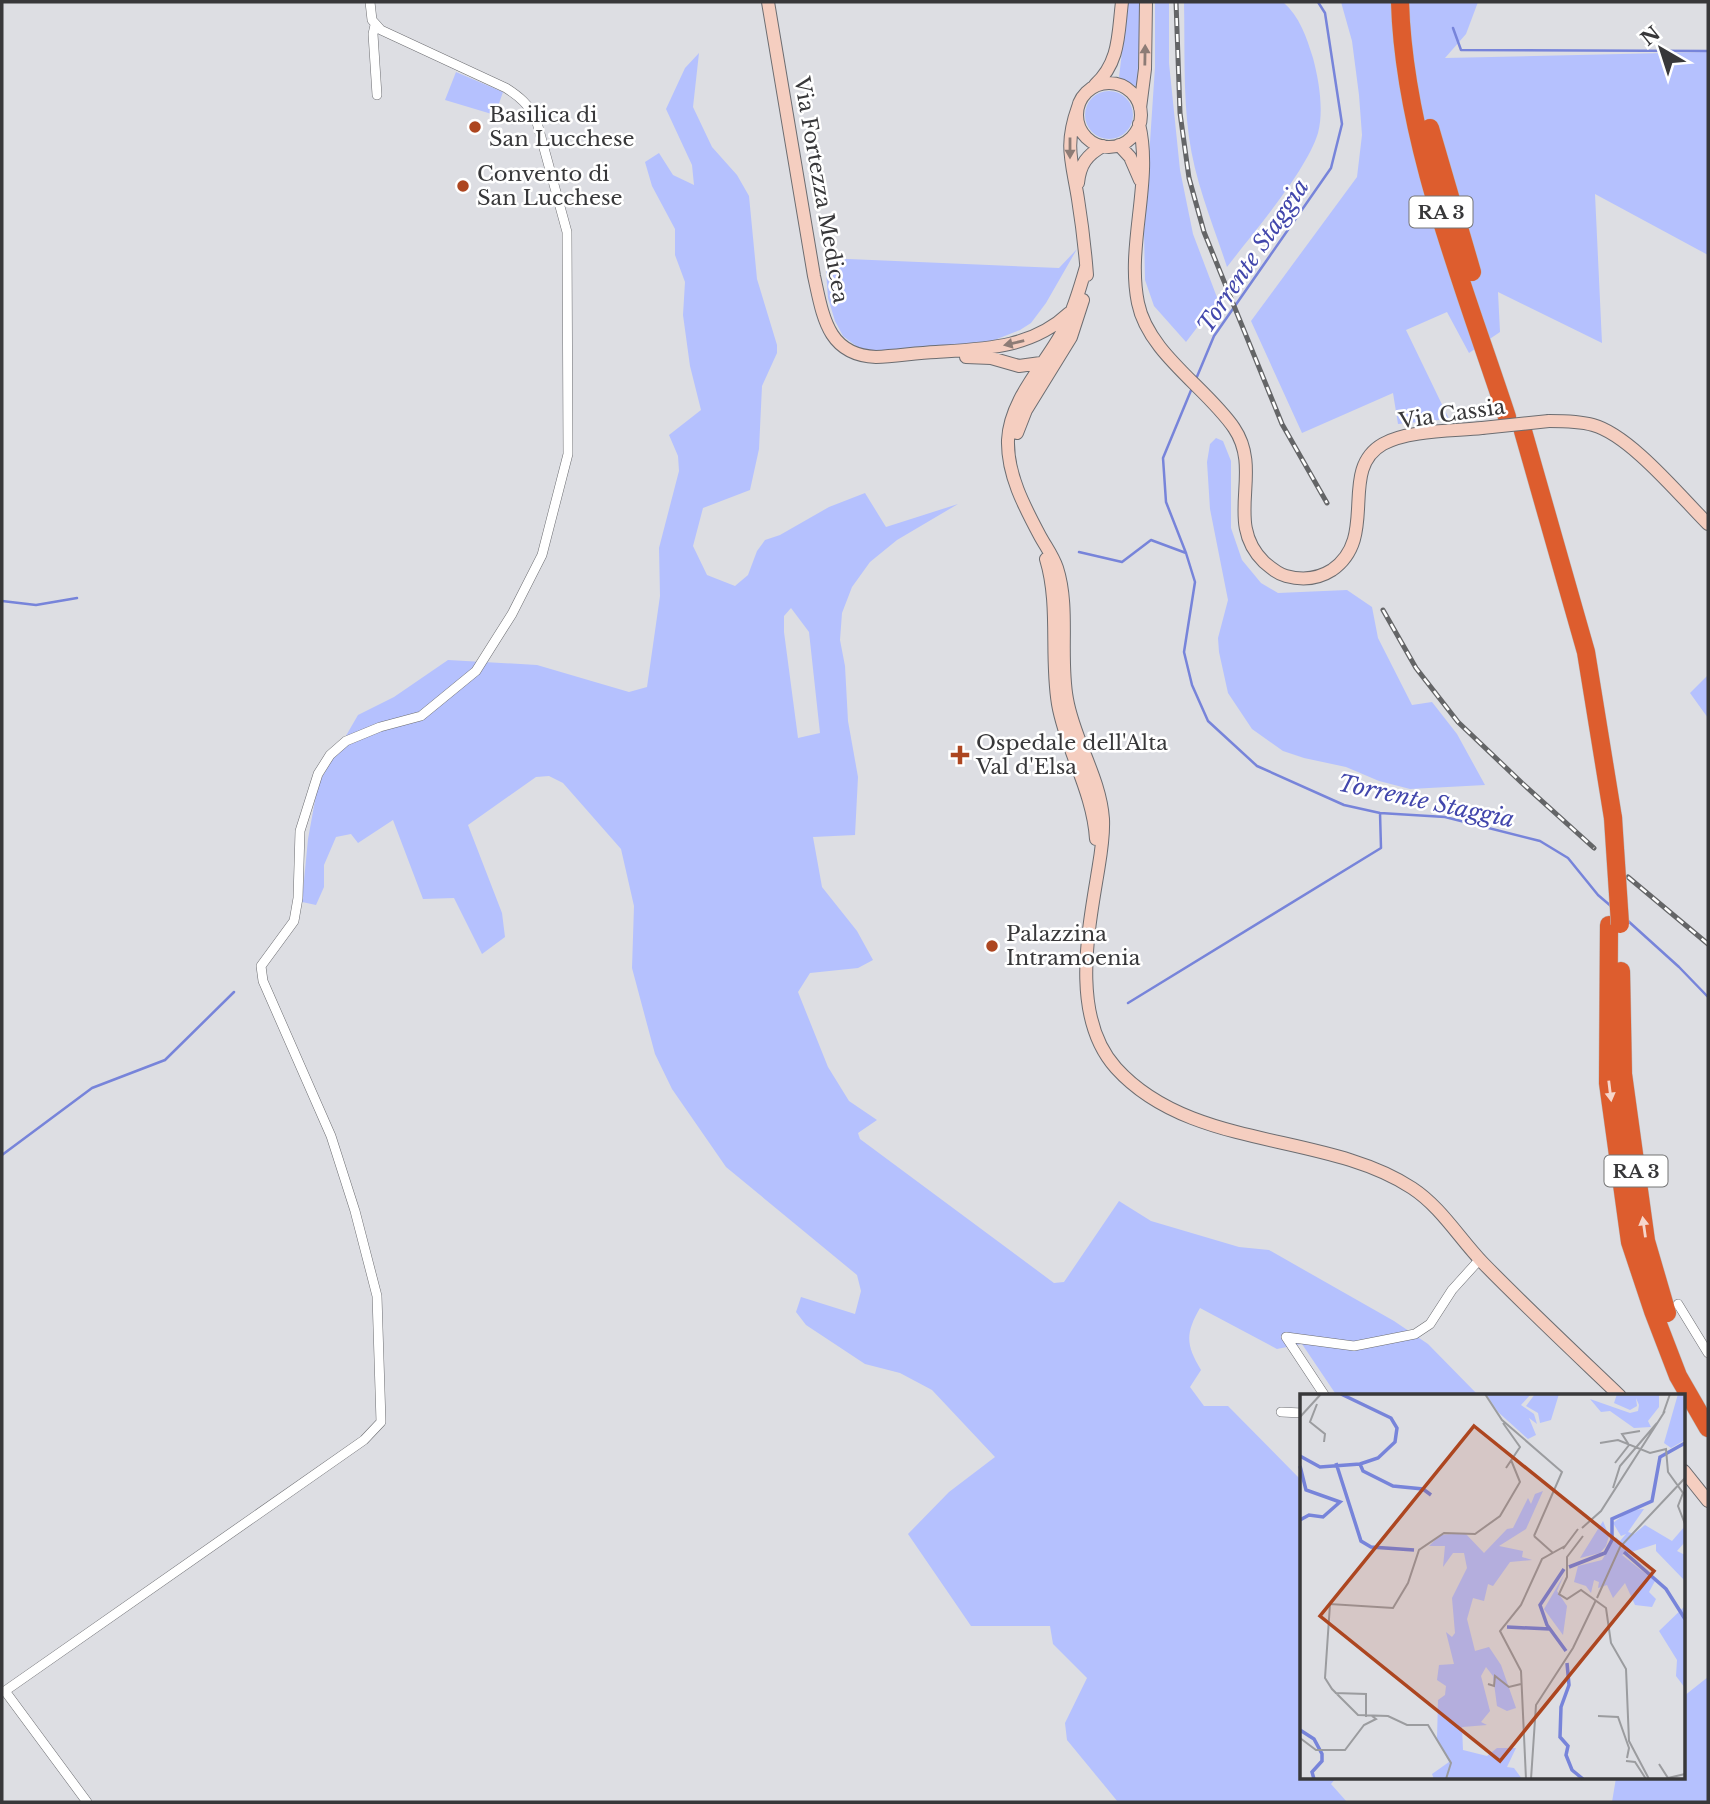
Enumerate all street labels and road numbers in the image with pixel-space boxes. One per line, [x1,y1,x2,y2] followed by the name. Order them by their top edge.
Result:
[788,74,854,306] street label: Via Fortezza Medicea
[1410,196,1472,228] road number: RA 3
[1396,394,1507,434] street label: Via Cassia
[1604,1156,1668,1186] road number: RA 3

